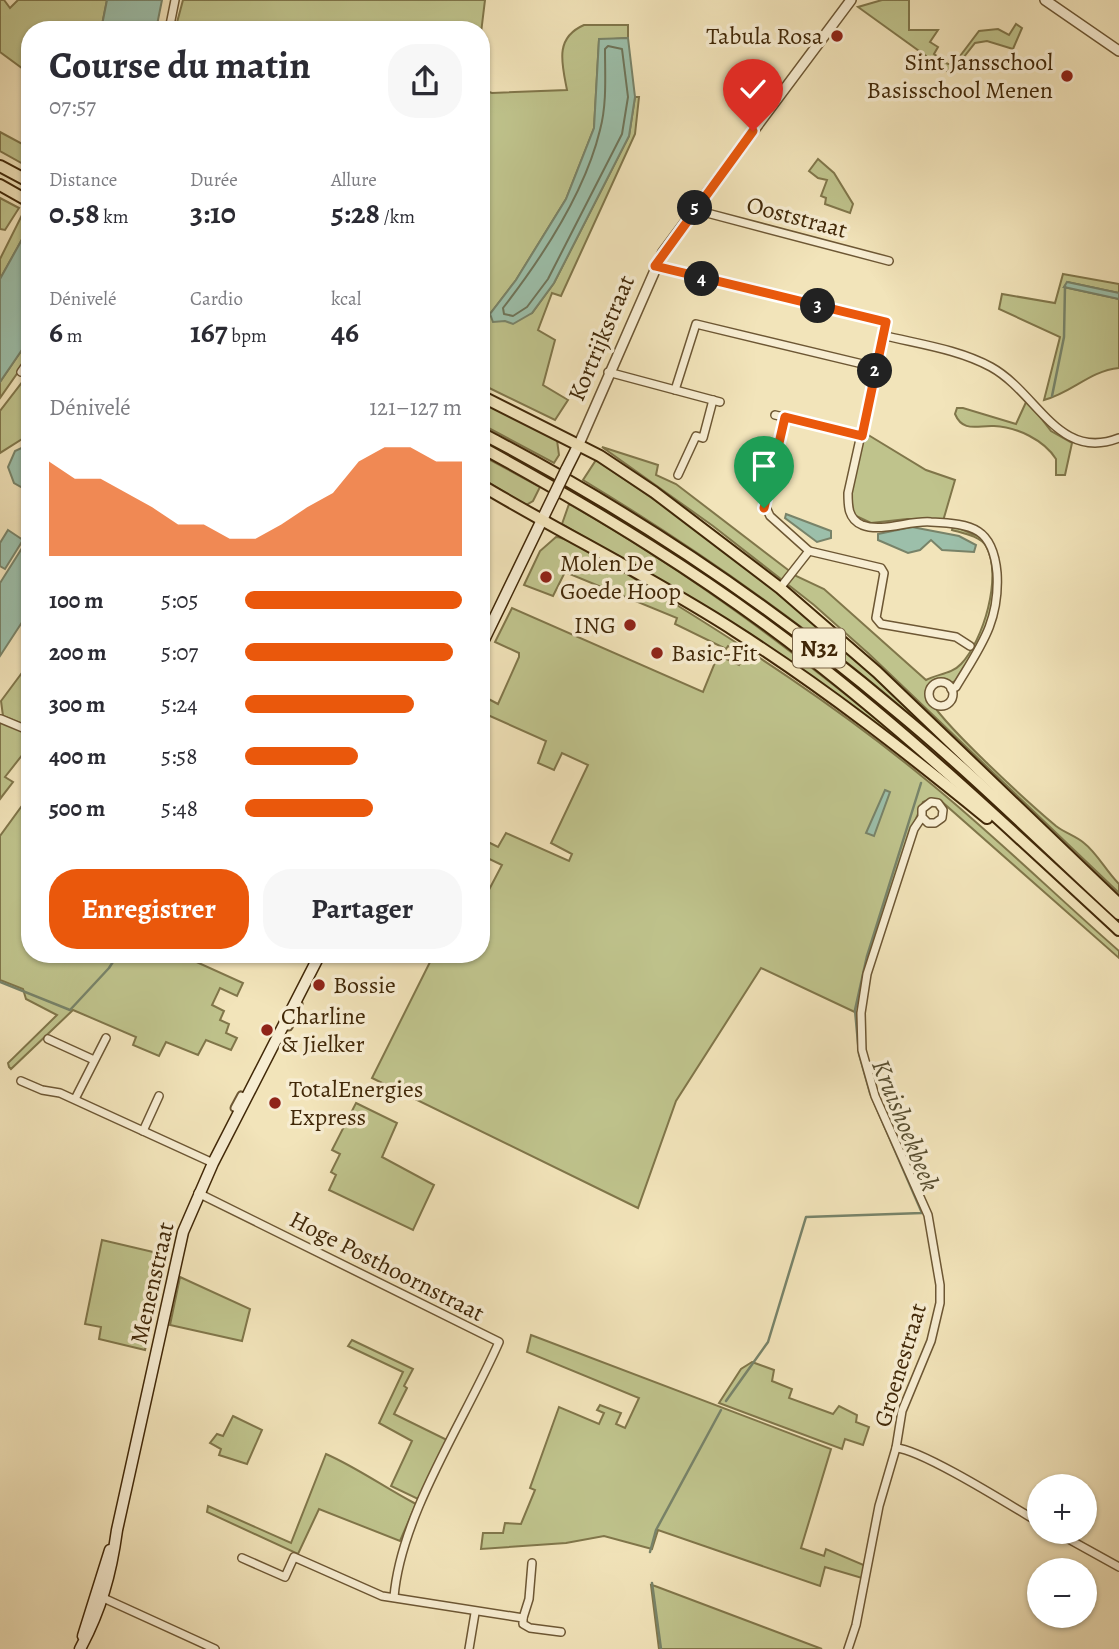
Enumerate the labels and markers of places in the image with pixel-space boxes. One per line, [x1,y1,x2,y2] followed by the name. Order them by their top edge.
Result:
[706,20,824,52] place label: Tabula Rosa
[829,28,845,44] marker: Tabula Rosa
[867,46,1053,106] place label: Sint Jansschool Basisschool Menen
[723,59,783,131] pin
[1059,68,1075,84] marker: Sint Jansschool Basisschool Menen
[678,190,712,226] pin: 5
[684,262,720,296] pin: 4
[800,288,836,324] pin: 3
[858,354,892,388] pin: 2
[734,436,794,508] pin
[560,547,681,607] place label: Molen De Goede Hoop
[538,569,554,585] marker: Molen De Goede Hoop
[574,609,616,641] place label: ING
[622,617,638,633] marker: ING
[671,637,758,669] place label: Basic-Fit
[649,645,665,661] marker: Basic-Fit
[333,969,396,1001] place label: Bossie
[311,977,327,993] marker: Bossie
[281,1000,366,1060] place label: Charline & Jielker
[259,1022,275,1038] marker: Charline & Jielker
[289,1073,423,1133] place label: TotalEnergies Express
[267,1095,283,1111] marker: TotalEnergies Express

